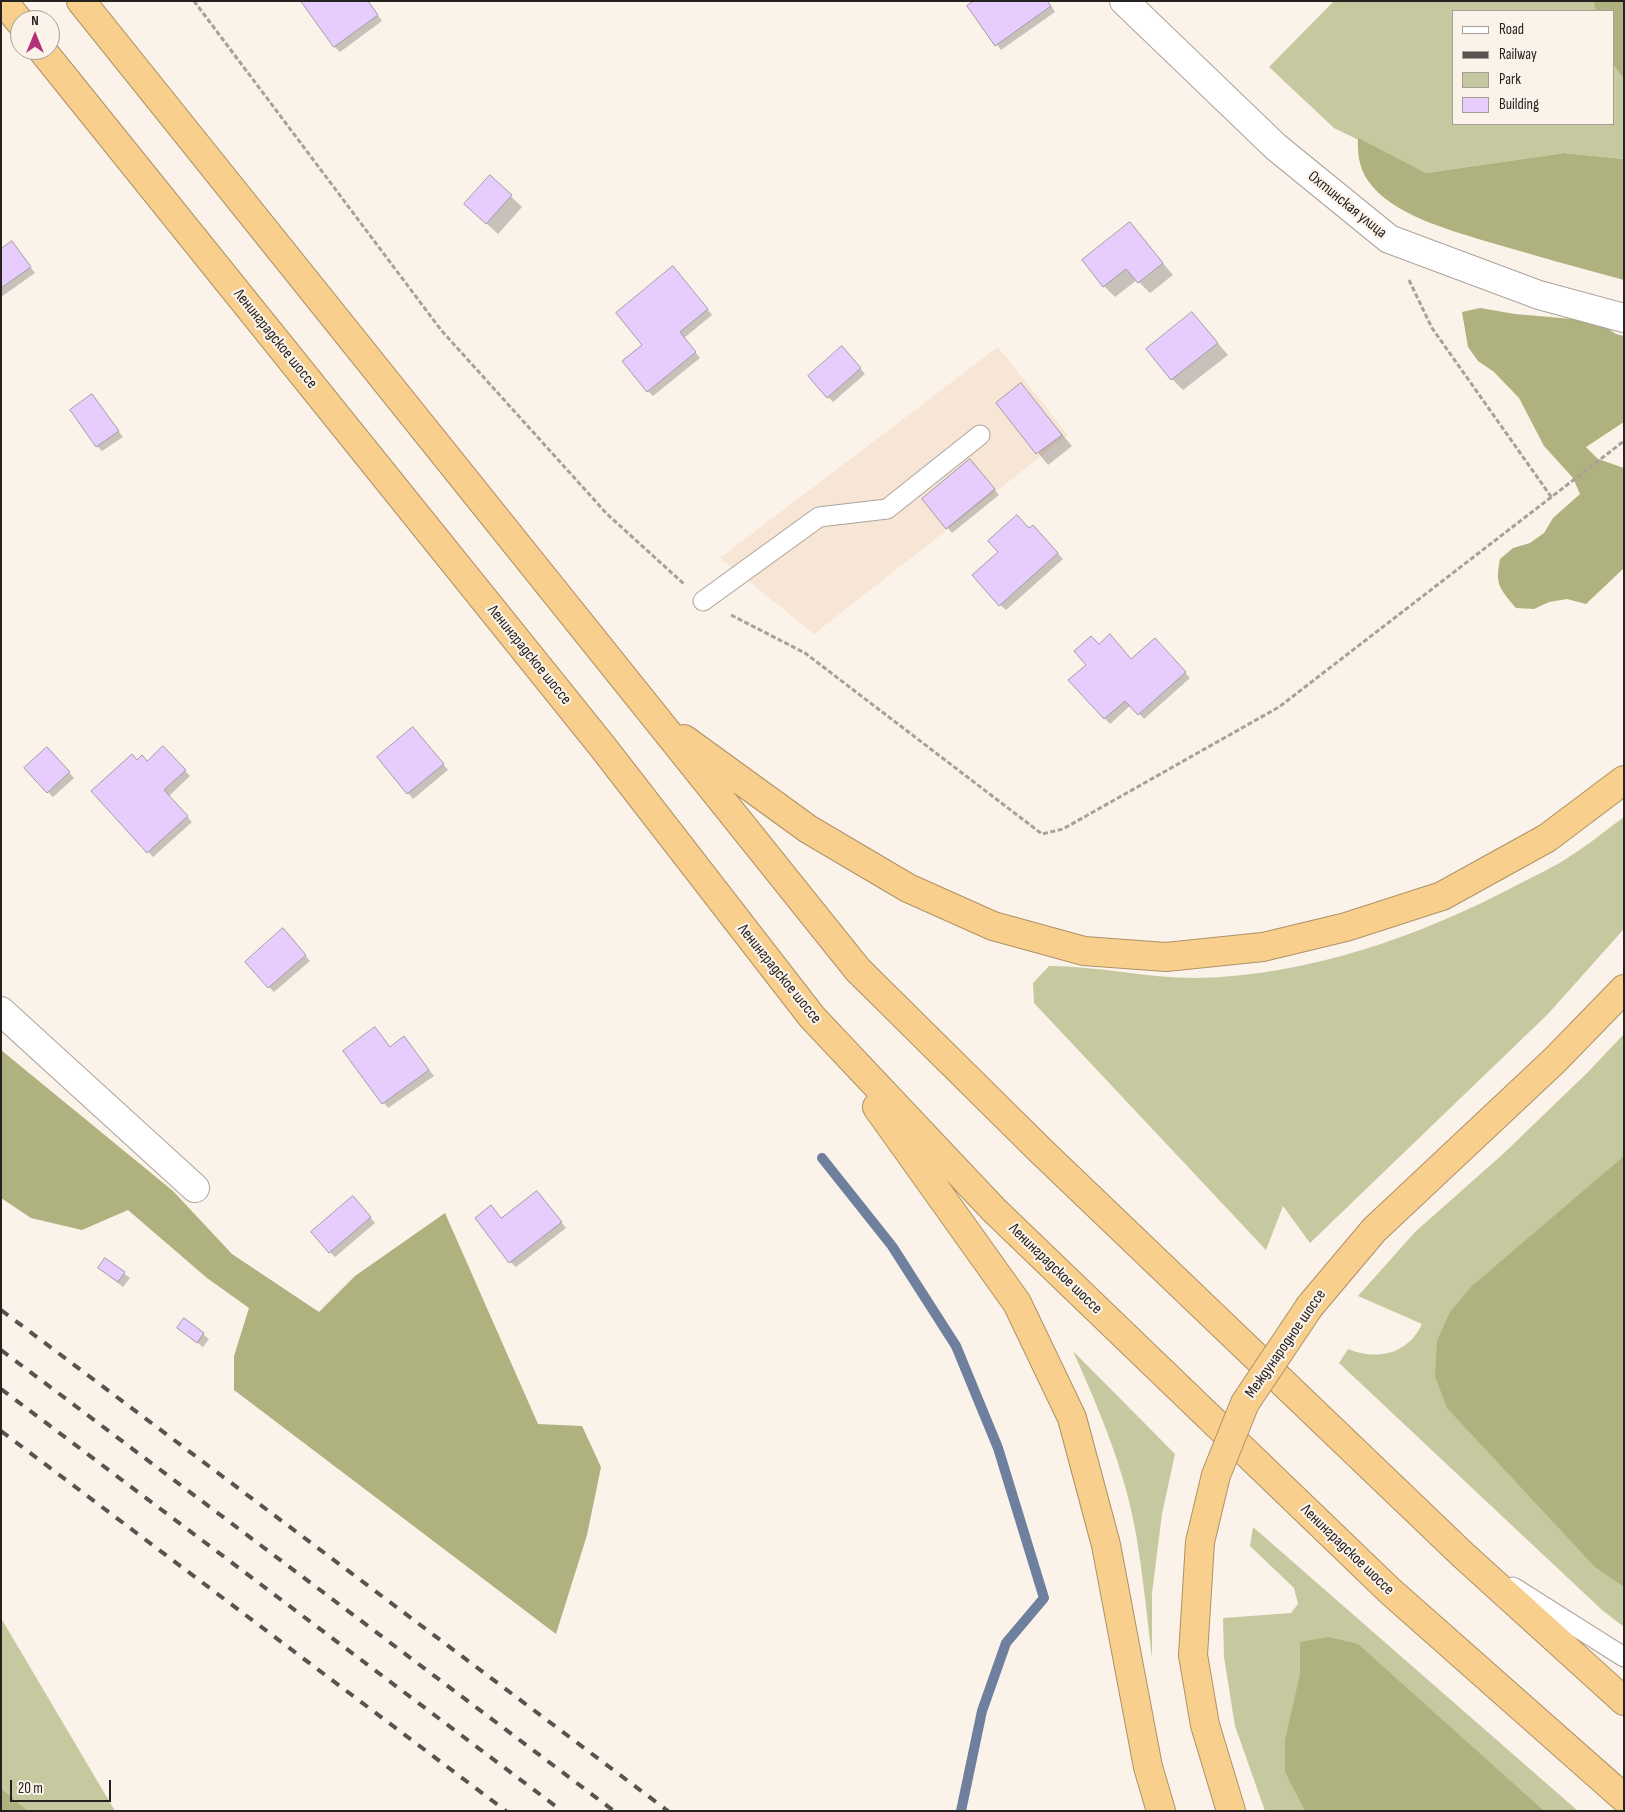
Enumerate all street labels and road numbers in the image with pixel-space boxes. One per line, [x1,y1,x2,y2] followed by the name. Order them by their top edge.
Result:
[1304,167,1390,243] street label: Охтинская улица
[229,285,321,393] street label: Ленинградское шоссе
[483,601,575,709] street label: Ленинградское шоссе
[733,920,825,1028] street label: Ленинградское шоссе
[1004,1220,1106,1318] street label: Ленинградское шоссе
[1241,1286,1331,1402] street label: Международное шоссе
[1296,1501,1398,1599] street label: Ленинградское шоссе

